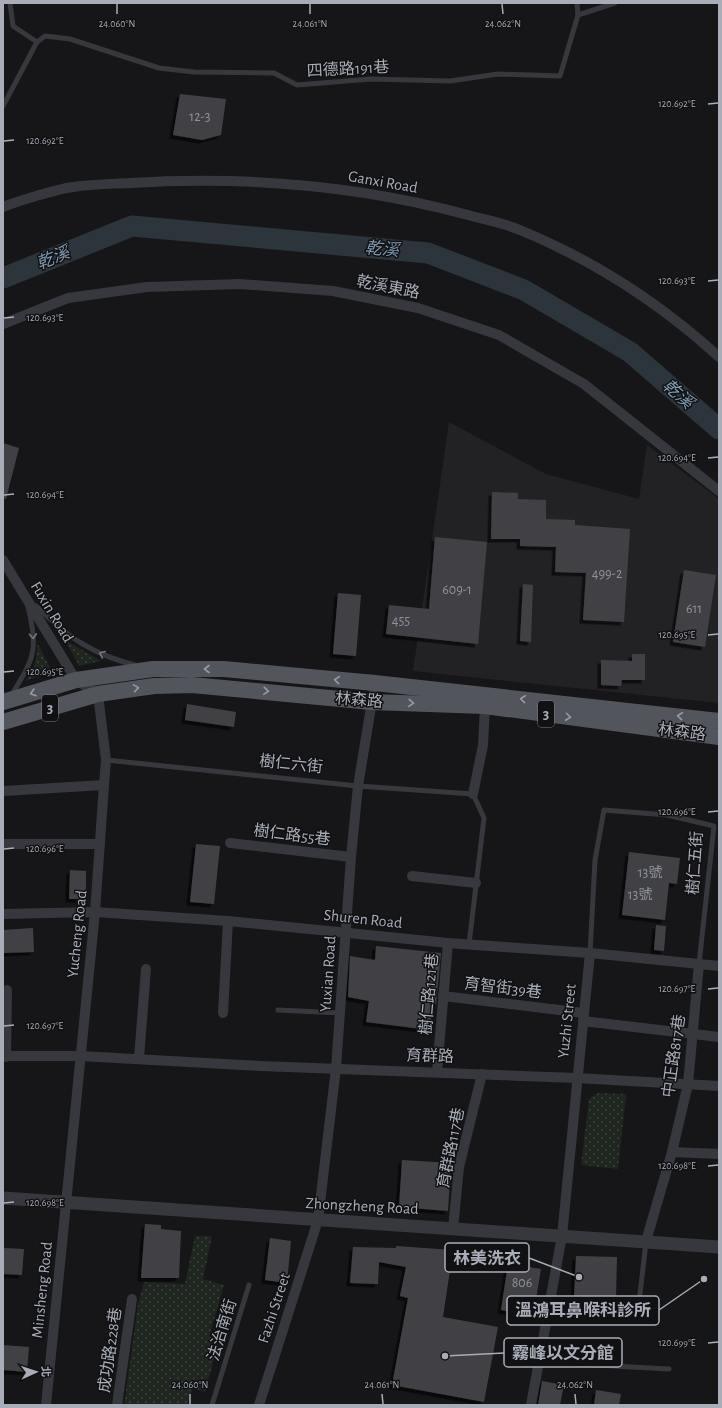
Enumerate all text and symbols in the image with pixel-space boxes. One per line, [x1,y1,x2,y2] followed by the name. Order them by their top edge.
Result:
[99,19,135,29] text: 24.060°N
[293,19,327,29] text: 24.061°N
[485,19,521,29] text: 24.062°N
[306,58,390,79] street label: 四德路191巷
[658,99,696,109] text: 120.692°E
[189,110,211,124] house number: 12-3
[26,136,64,146] text: 120.692°E
[347,168,419,196] street label: Ganxi Road
[364,238,402,259] water label: 乾溪
[34,242,74,272] water label: 乾溪
[355,272,421,301] street label: 乾溪東路
[659,276,696,286] text: 120.693°E
[27,313,64,323] text: 120.693°E
[660,376,699,413] water label: 乾溪
[658,453,696,463] text: 120.694°E
[26,490,64,500] text: 120.694°E
[592,567,622,581] house number: 499-2
[28,579,76,645] street label: Fuxin Road
[442,583,472,597] house number: 609-1
[686,602,702,616] house number: 611
[392,614,410,628] house number: 455
[659,630,696,640] text: 120.695°E
[29,633,38,639] one-way arrow
[99,651,106,659] one-way arrow
[204,665,210,673] one-way arrow
[27,667,64,677] text: 120.695°E
[334,675,340,684] one-way arrow
[133,684,139,693] one-way arrow
[263,686,269,695] one-way arrow
[29,688,36,697] one-way arrow
[334,689,384,710] street label: 林森路
[42,695,58,721] road number: 3
[520,695,526,704] one-way arrow
[408,699,414,707] one-way arrow
[538,701,554,727] road number: 3
[565,712,571,721] one-way arrow
[677,712,683,721] one-way arrow
[657,720,707,743] street label: 林森路
[258,752,324,775] street label: 樹仁六街
[658,807,696,817] text: 120.696°E
[253,821,332,848] street label: 樹仁路55巷
[684,830,705,895] street label: 樹仁五街
[26,844,64,854] text: 120.696°E
[638,865,662,880] house number: 13號
[628,887,652,902] house number: 13號
[64,889,90,979] street label: Yucheng Road
[323,907,403,931] street label: Shuren Road
[317,935,339,1013] street label: Yuxian Road
[416,952,441,1036] street label: 樹仁路121巷
[463,974,543,1001] street label: 育智街39巷
[555,983,579,1059] street label: Yuzhi Street
[659,984,696,994] text: 120.697°E
[659,1013,688,1099] street label: 中正路817巷
[27,1021,64,1031] text: 120.697°E
[406,1046,454,1065] street label: 育群路
[434,1106,467,1190] street label: 育群路117巷
[658,1161,696,1171] text: 120.698°E
[305,1195,419,1217] street label: Zhongzheng Road
[26,1198,64,1208] text: 120.698°E
[29,1241,55,1339] street label: Minsheng Road
[445,1243,529,1272] callout: 林美洗衣
[453,1249,521,1267] text: 林美洗衣
[255,1271,293,1345] street label: Fazhi Street
[512,1276,532,1290] house number: 806
[507,1296,659,1325] callout: 溫鴻耳鼻喉科診所
[204,1297,239,1363] street label: 法治南街
[515,1301,651,1319] text: 溫鴻耳鼻喉科診所
[95,1306,124,1394] street label: 成功路228巷
[504,1338,622,1367] callout: 霧峰以文分館
[658,1338,696,1348] text: 120.699°E
[512,1344,614,1362] text: 霧峰以文分館
[16,1352,56,1392] north arrow
[40,1366,51,1377] text: 北
[172,1380,208,1390] text: 24.060°N
[365,1380,399,1390] text: 24.061°N
[557,1380,593,1390] text: 24.062°N

